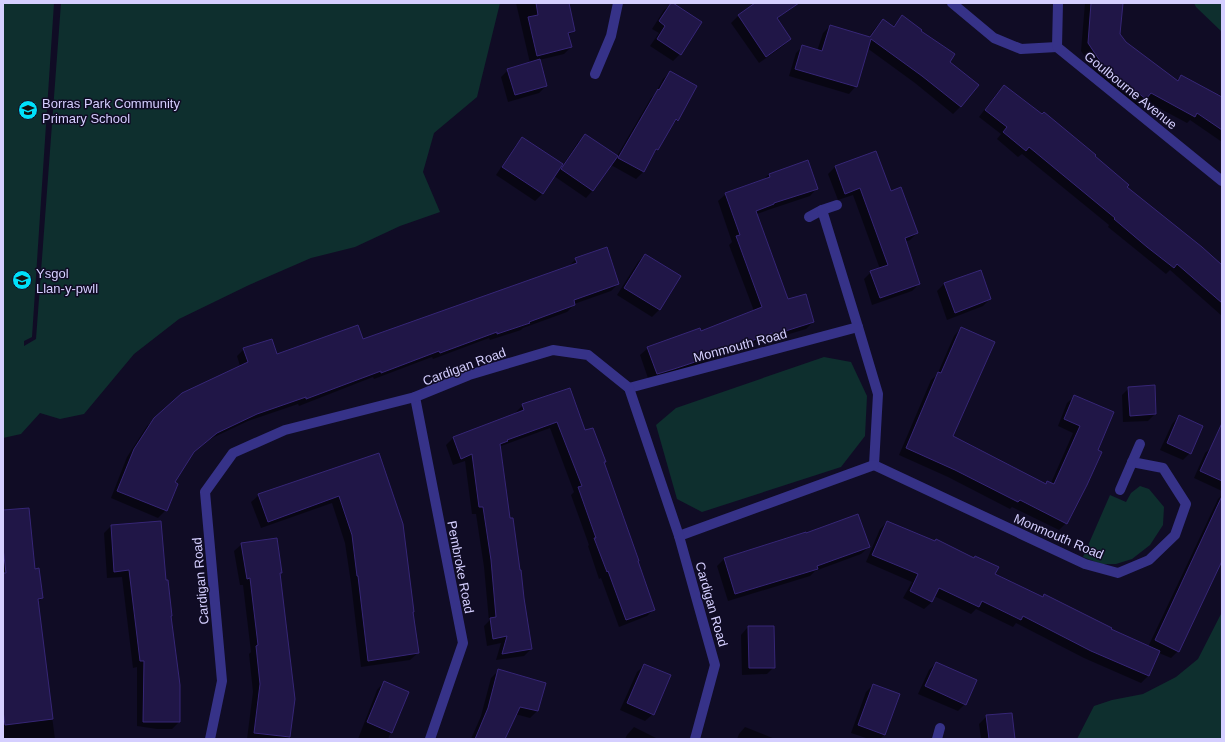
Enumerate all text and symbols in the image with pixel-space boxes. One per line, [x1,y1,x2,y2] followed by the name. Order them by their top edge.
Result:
[1081,48,1180,132] street label: Goulbourne Avenue
[42,96,180,126] place label: Borras Park Community Primary School
[17,99,39,121] school or university icon: Borras Park Community Primary School
[36,266,98,296] place label: Ysgol Llan-y-pwll
[11,269,33,291] school or university icon: Ysgol Llan-y-pwll
[692,326,788,365] street label: Monmouth Road
[421,344,508,388] street label: Cardigan Road
[1012,511,1106,562] street label: Monmouth Road
[444,520,477,615] street label: Pembroke Road
[189,537,212,625] street label: Cardigan Road
[692,560,731,648] street label: Cardigan Road

